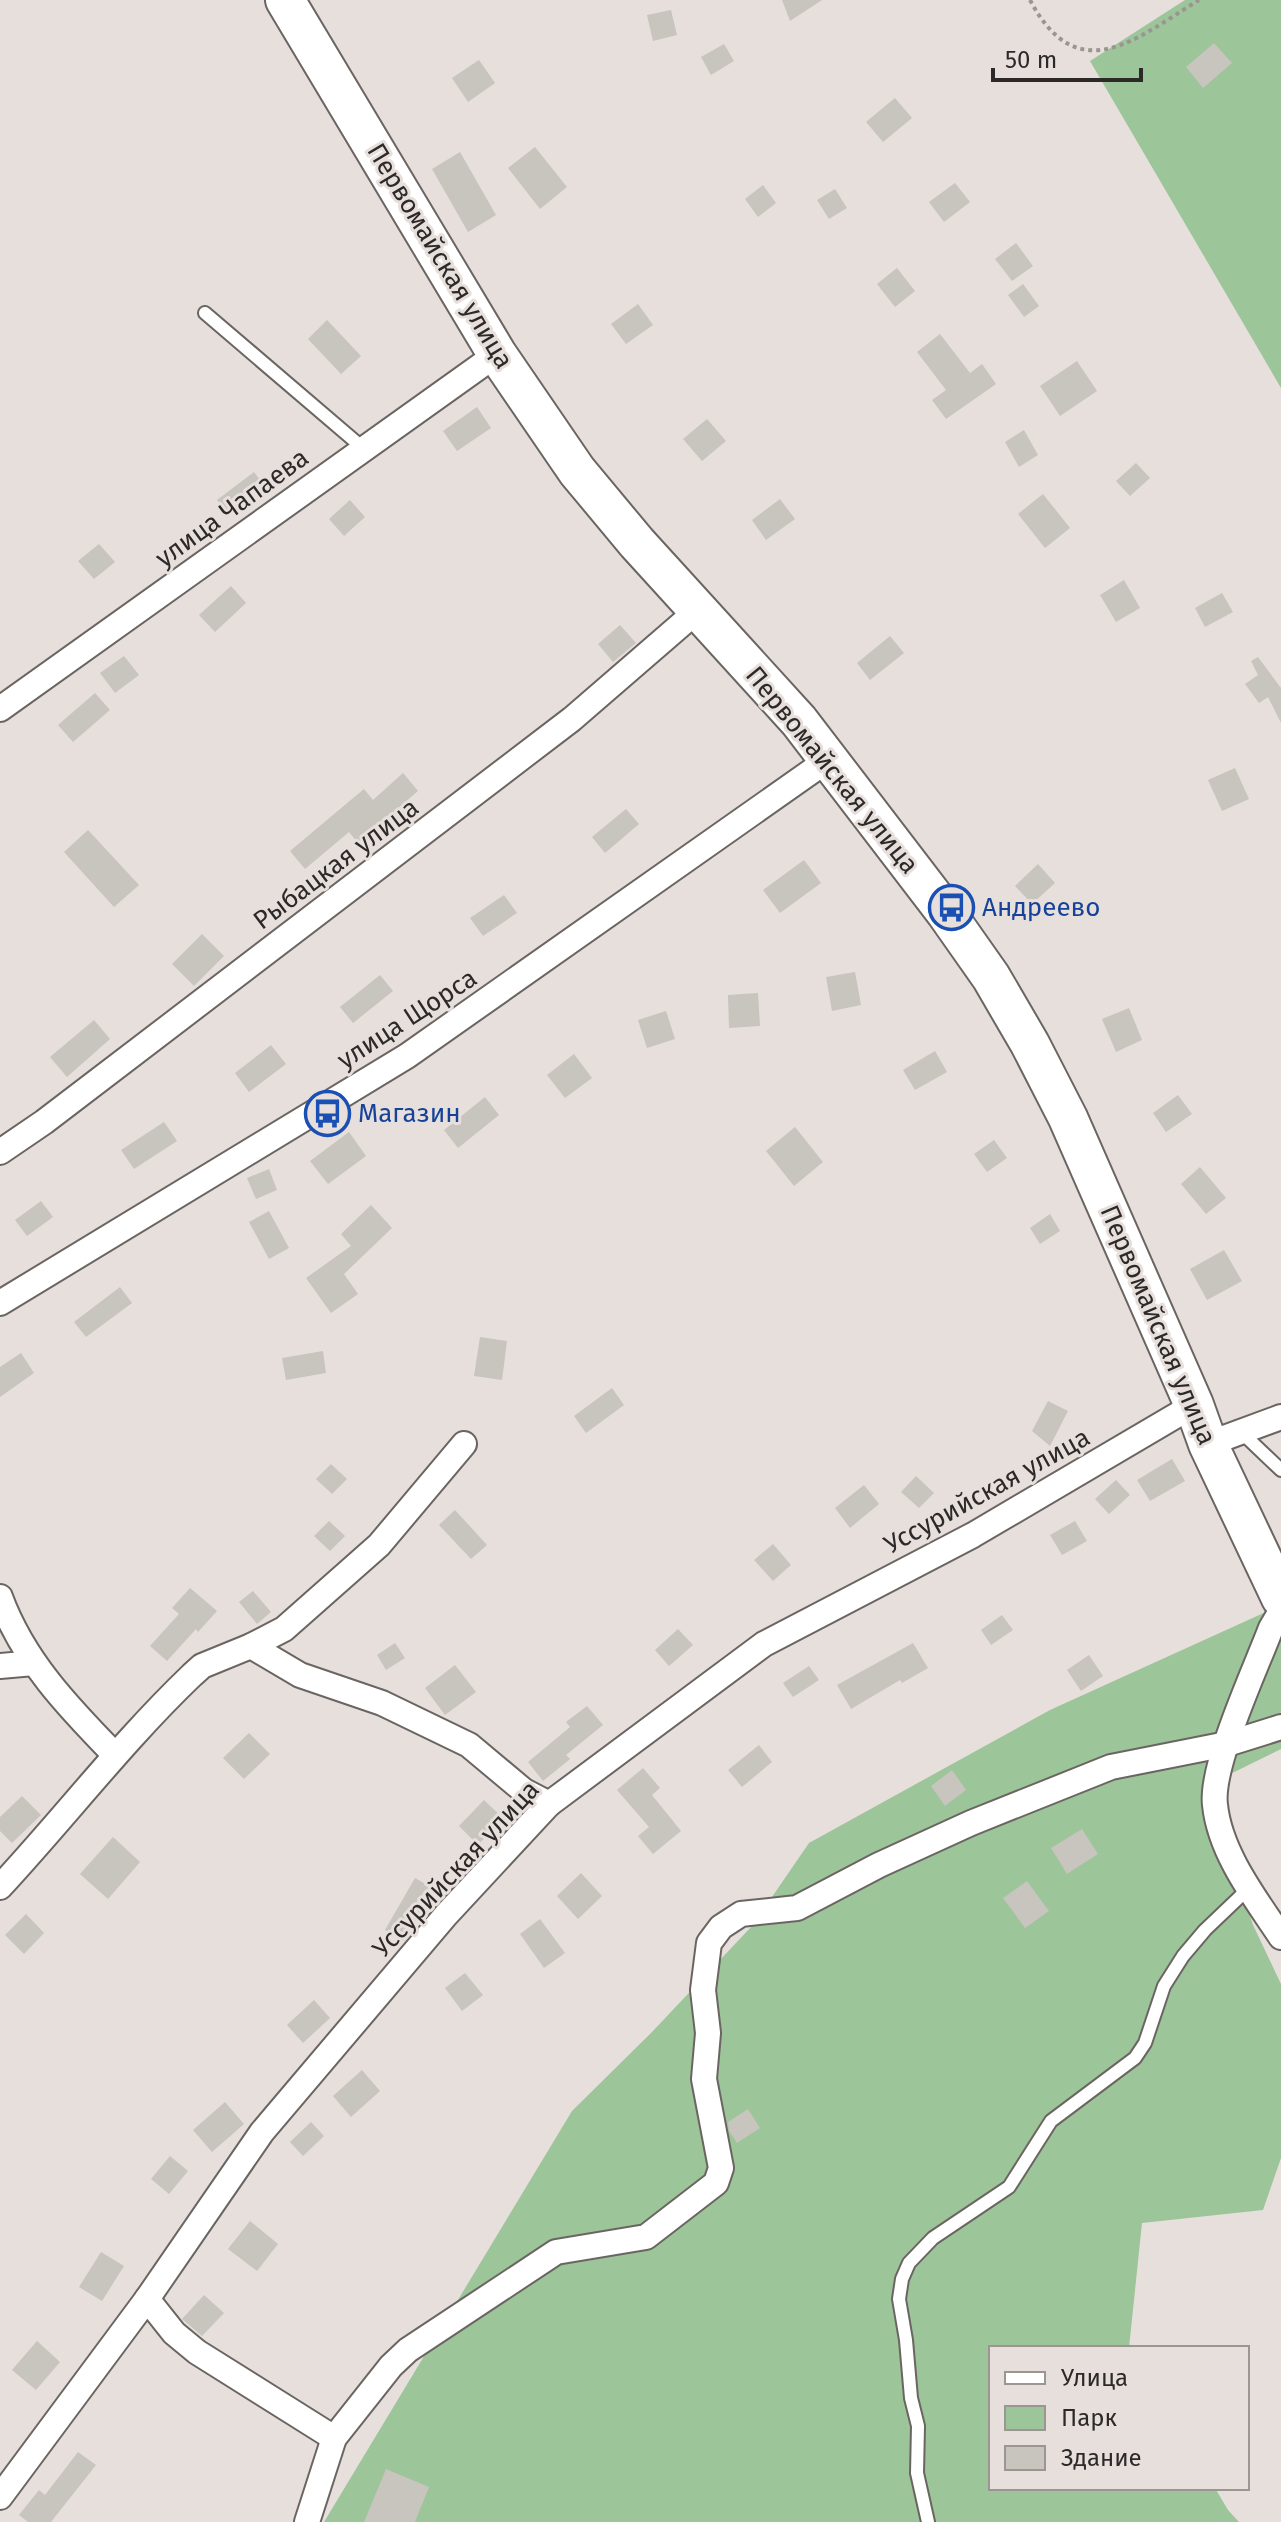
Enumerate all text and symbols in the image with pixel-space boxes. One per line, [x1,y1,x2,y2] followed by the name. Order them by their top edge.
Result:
[993,32,1141,82] scale bar
[1005,46,1057,74] text: 50 m
[360,138,520,374] street label: Первомайская улица
[149,442,315,574] street label: улица Чапаева
[739,660,925,880] street label: Первомайская улица
[247,792,425,936] street label: Рыбацкая улица
[927,883,975,931] bus stop icon: Андреево
[982,892,1100,923] place label: Андреево
[331,962,483,1076] street label: улица Щорса
[303,1089,351,1137] bus stop icon: Магазин
[358,1098,461,1129] place label: Магазин
[1093,1200,1223,1450] street label: Первомайская улица
[879,1422,1095,1560] street label: Уссурийская улица
[366,1774,546,1964] street label: Уссурийская улица
[989,2346,1249,2490] legend
[1061,2364,1128,2392] text: Улица
[1061,2404,1118,2432] text: Парк
[1061,2444,1142,2472] text: Здание

